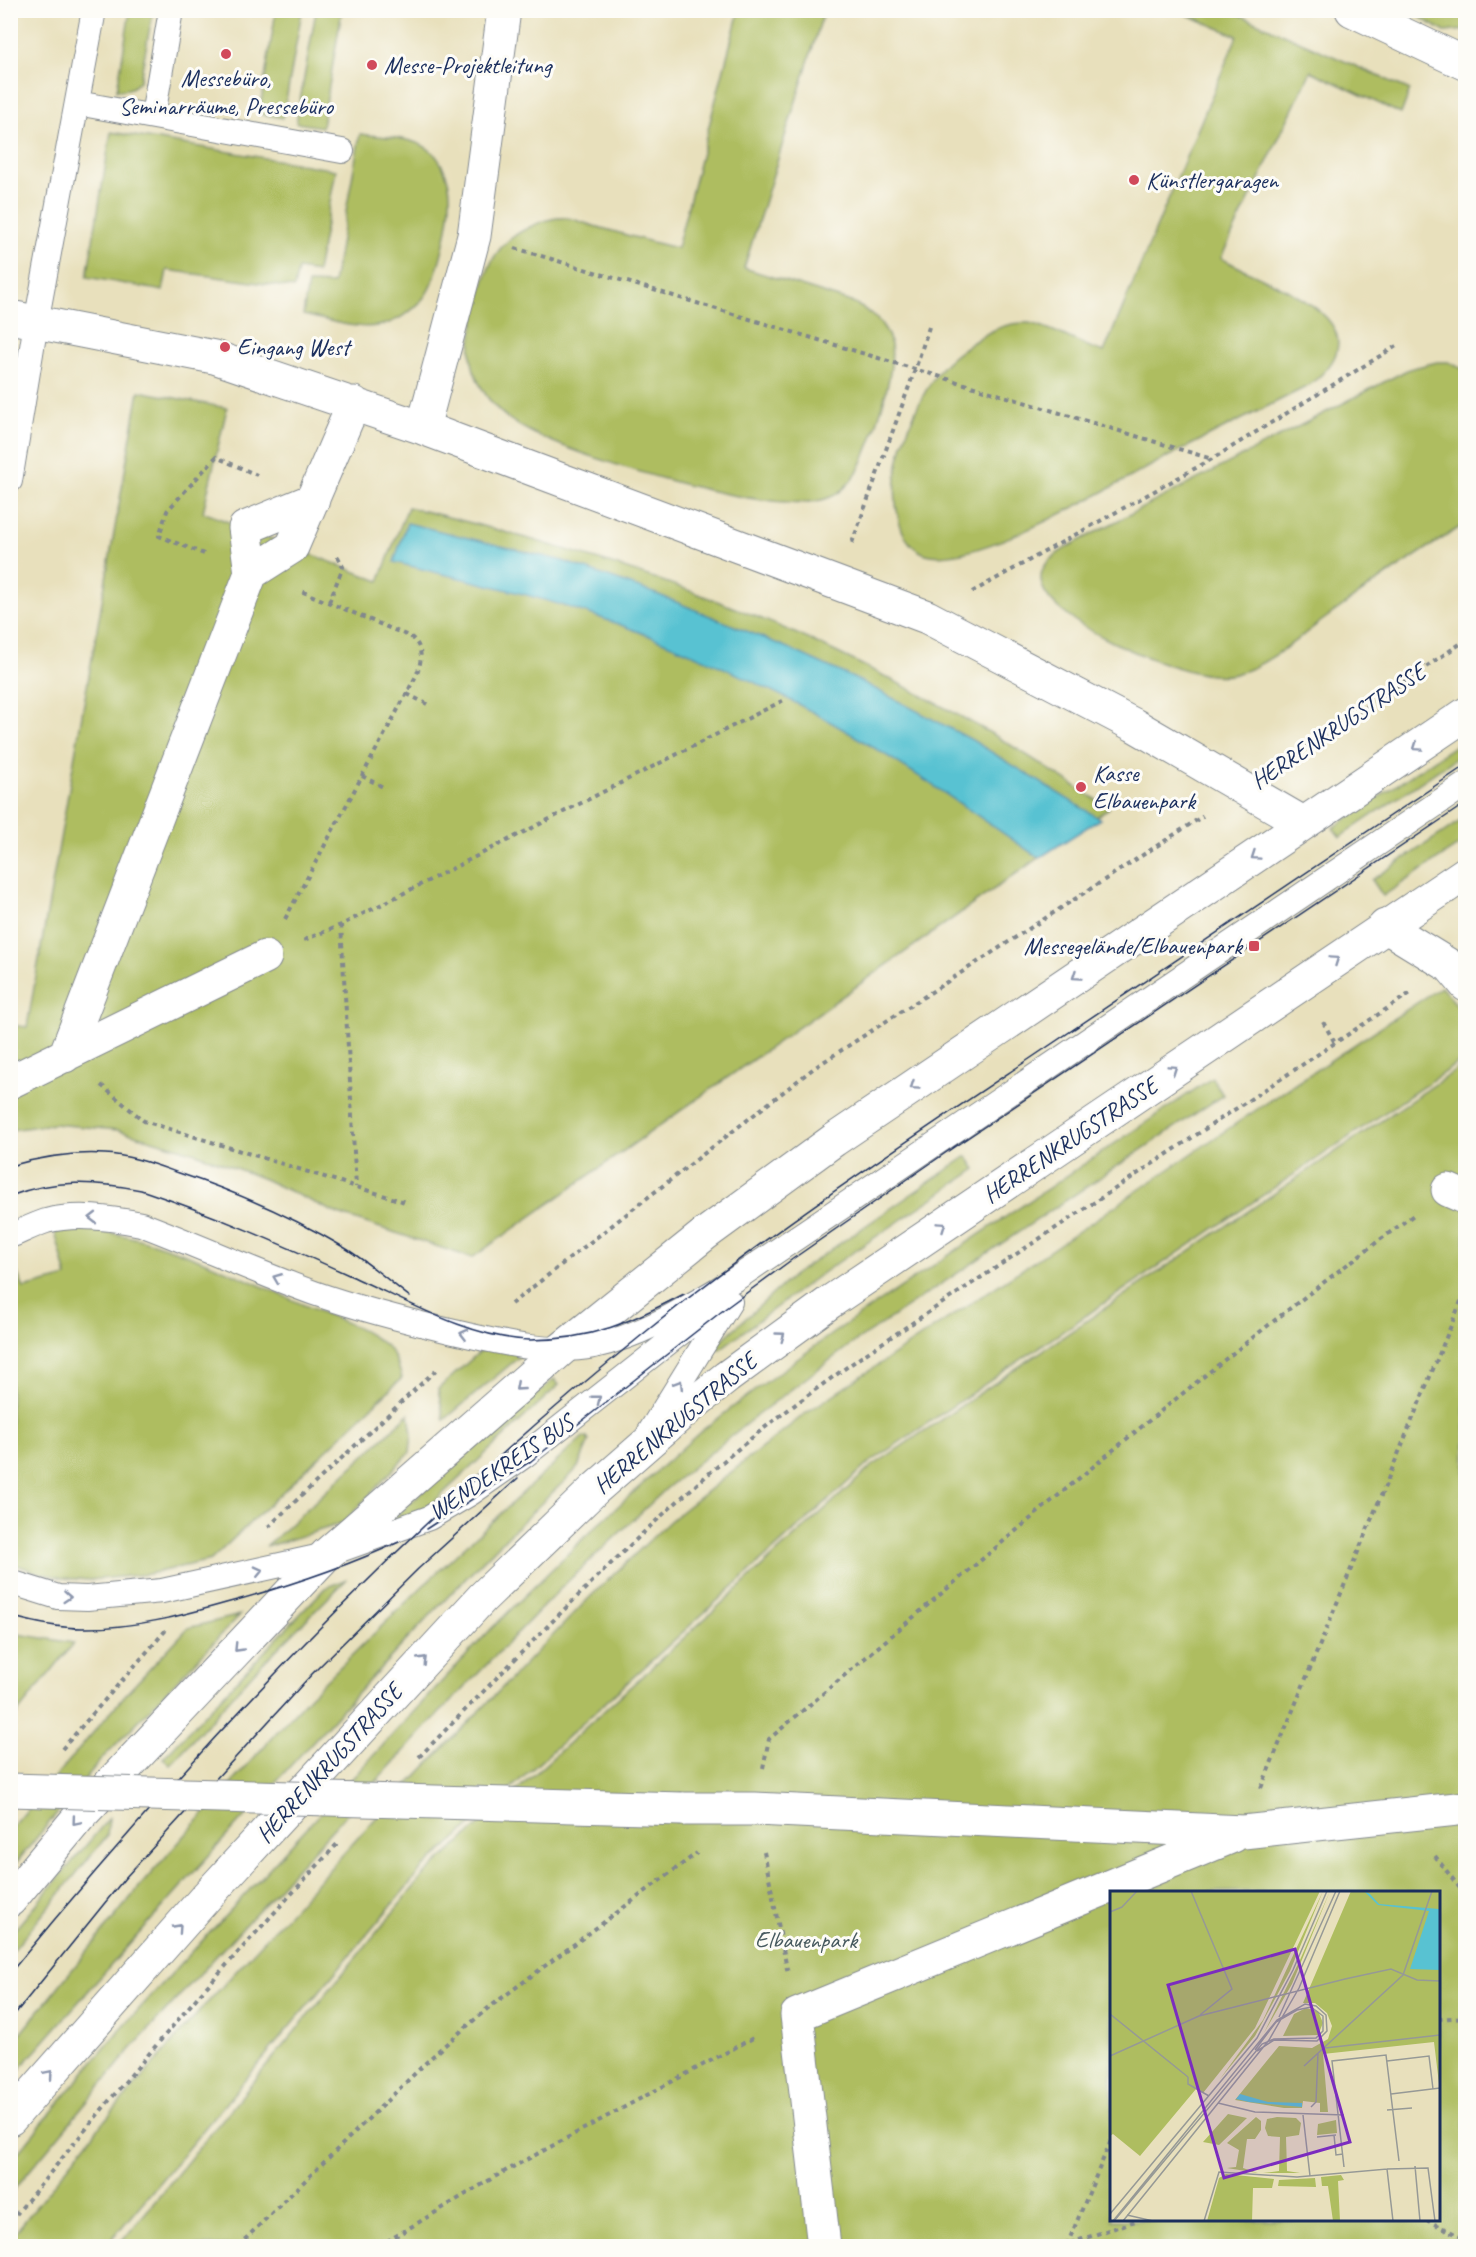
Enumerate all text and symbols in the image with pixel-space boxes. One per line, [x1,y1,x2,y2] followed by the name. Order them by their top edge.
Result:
[219,47,233,61] marker: Messebüro, Seminarräume, Pressebüro
[384,50,554,80] place label: Messe-Projektleitung
[365,58,379,72] marker: Messe-Projektleitung
[119,63,335,121] place label: Messebüro, Seminarräume, Pressebüro
[1146,165,1279,195] place label: Künstlergaragen
[1127,173,1141,187] marker: Künstlergaragen
[237,332,353,362] place label: Eingang West
[218,340,232,354] marker: Eingang West
[1245,655,1433,796] street label: HERRENKRUGSTRASSE
[1413,740,1424,751] one-way arrow
[1093,758,1197,816] place label: Kasse Elbauenpark
[1074,780,1088,794] marker: Kasse Elbauenpark
[1251,849,1262,860] one-way arrow
[1024,931,1244,961] place label: Messegelände/Elbauenpark
[1247,939,1261,953] marker: Messegelände/Elbauenpark
[1328,956,1339,967] one-way arrow
[1072,969,1082,981] one-way arrow
[1167,1066,1178,1077] one-way arrow
[977,1069,1165,1210] street label: HERRENKRUGSTRASSE
[910,1079,921,1090] one-way arrow
[89,1212,98,1224] one-way arrow
[936,1222,947,1233] one-way arrow
[273,1273,284,1285] one-way arrow
[459,1329,469,1342] one-way arrow
[775,1332,786,1343] one-way arrow
[587,1344,765,1500] street label: HERRENKRUGSTRASSE
[515,1379,526,1390] one-way arrow
[672,1380,684,1390] one-way arrow
[590,1396,601,1407] one-way arrow
[423,1406,582,1526] street label: WENDEKREIS BUS
[254,1565,264,1578] one-way arrow
[62,1590,71,1603] one-way arrow
[234,1640,245,1651] one-way arrow
[416,1657,427,1667] one-way arrow
[249,1675,410,1849] street label: HERRENKRUGSTRASSE
[72,1814,83,1825] one-way arrow
[1110,1891,1440,2221] inset map
[171,1924,182,1935] one-way arrow
[755,1925,859,1955] park label: Elbauenpark
[42,2070,53,2081] one-way arrow

